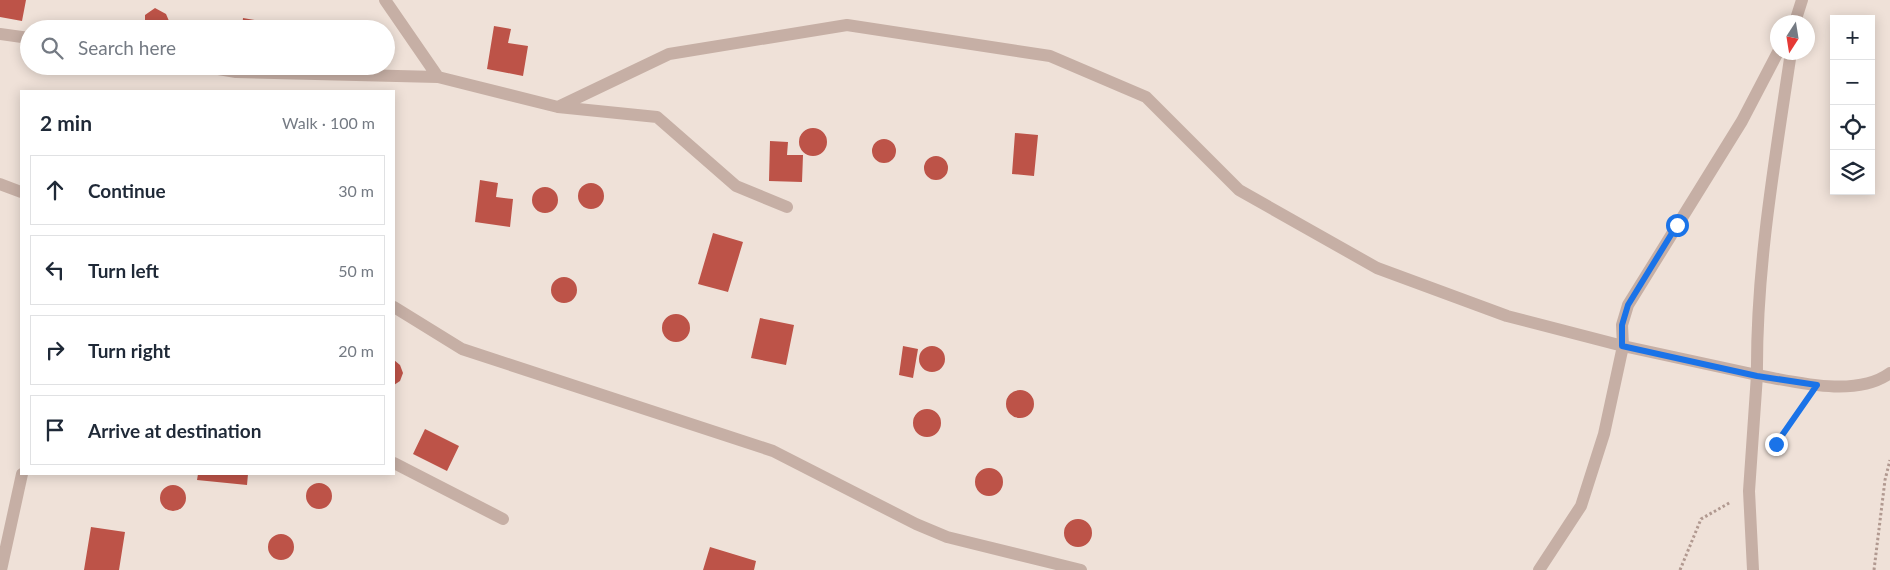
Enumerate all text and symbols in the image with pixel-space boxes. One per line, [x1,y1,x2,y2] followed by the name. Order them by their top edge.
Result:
[1770,15,1815,60] north arrow
[1830,15,1875,195] map controls
[1830,15,1875,60] button: +
[20,20,395,75] search box
[38,34,66,62] icon: search
[78,36,176,59] text: Search here
[1830,60,1875,105] button: −
[1830,105,1875,150] button: locate
[40,110,92,135] text: 2 min
[282,113,375,132] text: Walk · 100 m
[1830,150,1875,195] button: layers
[41,176,69,204] icon: ahead
[88,179,166,202] text: Continue
[338,181,374,200] text: 30 m
[1666,214,1689,237] route start
[41,256,69,284] icon: left
[88,259,159,282] text: Turn left
[338,261,374,280] text: 50 m
[41,336,69,364] icon: right
[88,339,170,362] text: Turn right
[338,341,374,360] text: 20 m
[41,416,69,444] icon: arrive
[88,419,261,442] text: Arrive at destination
[1765,433,1788,456] route end

